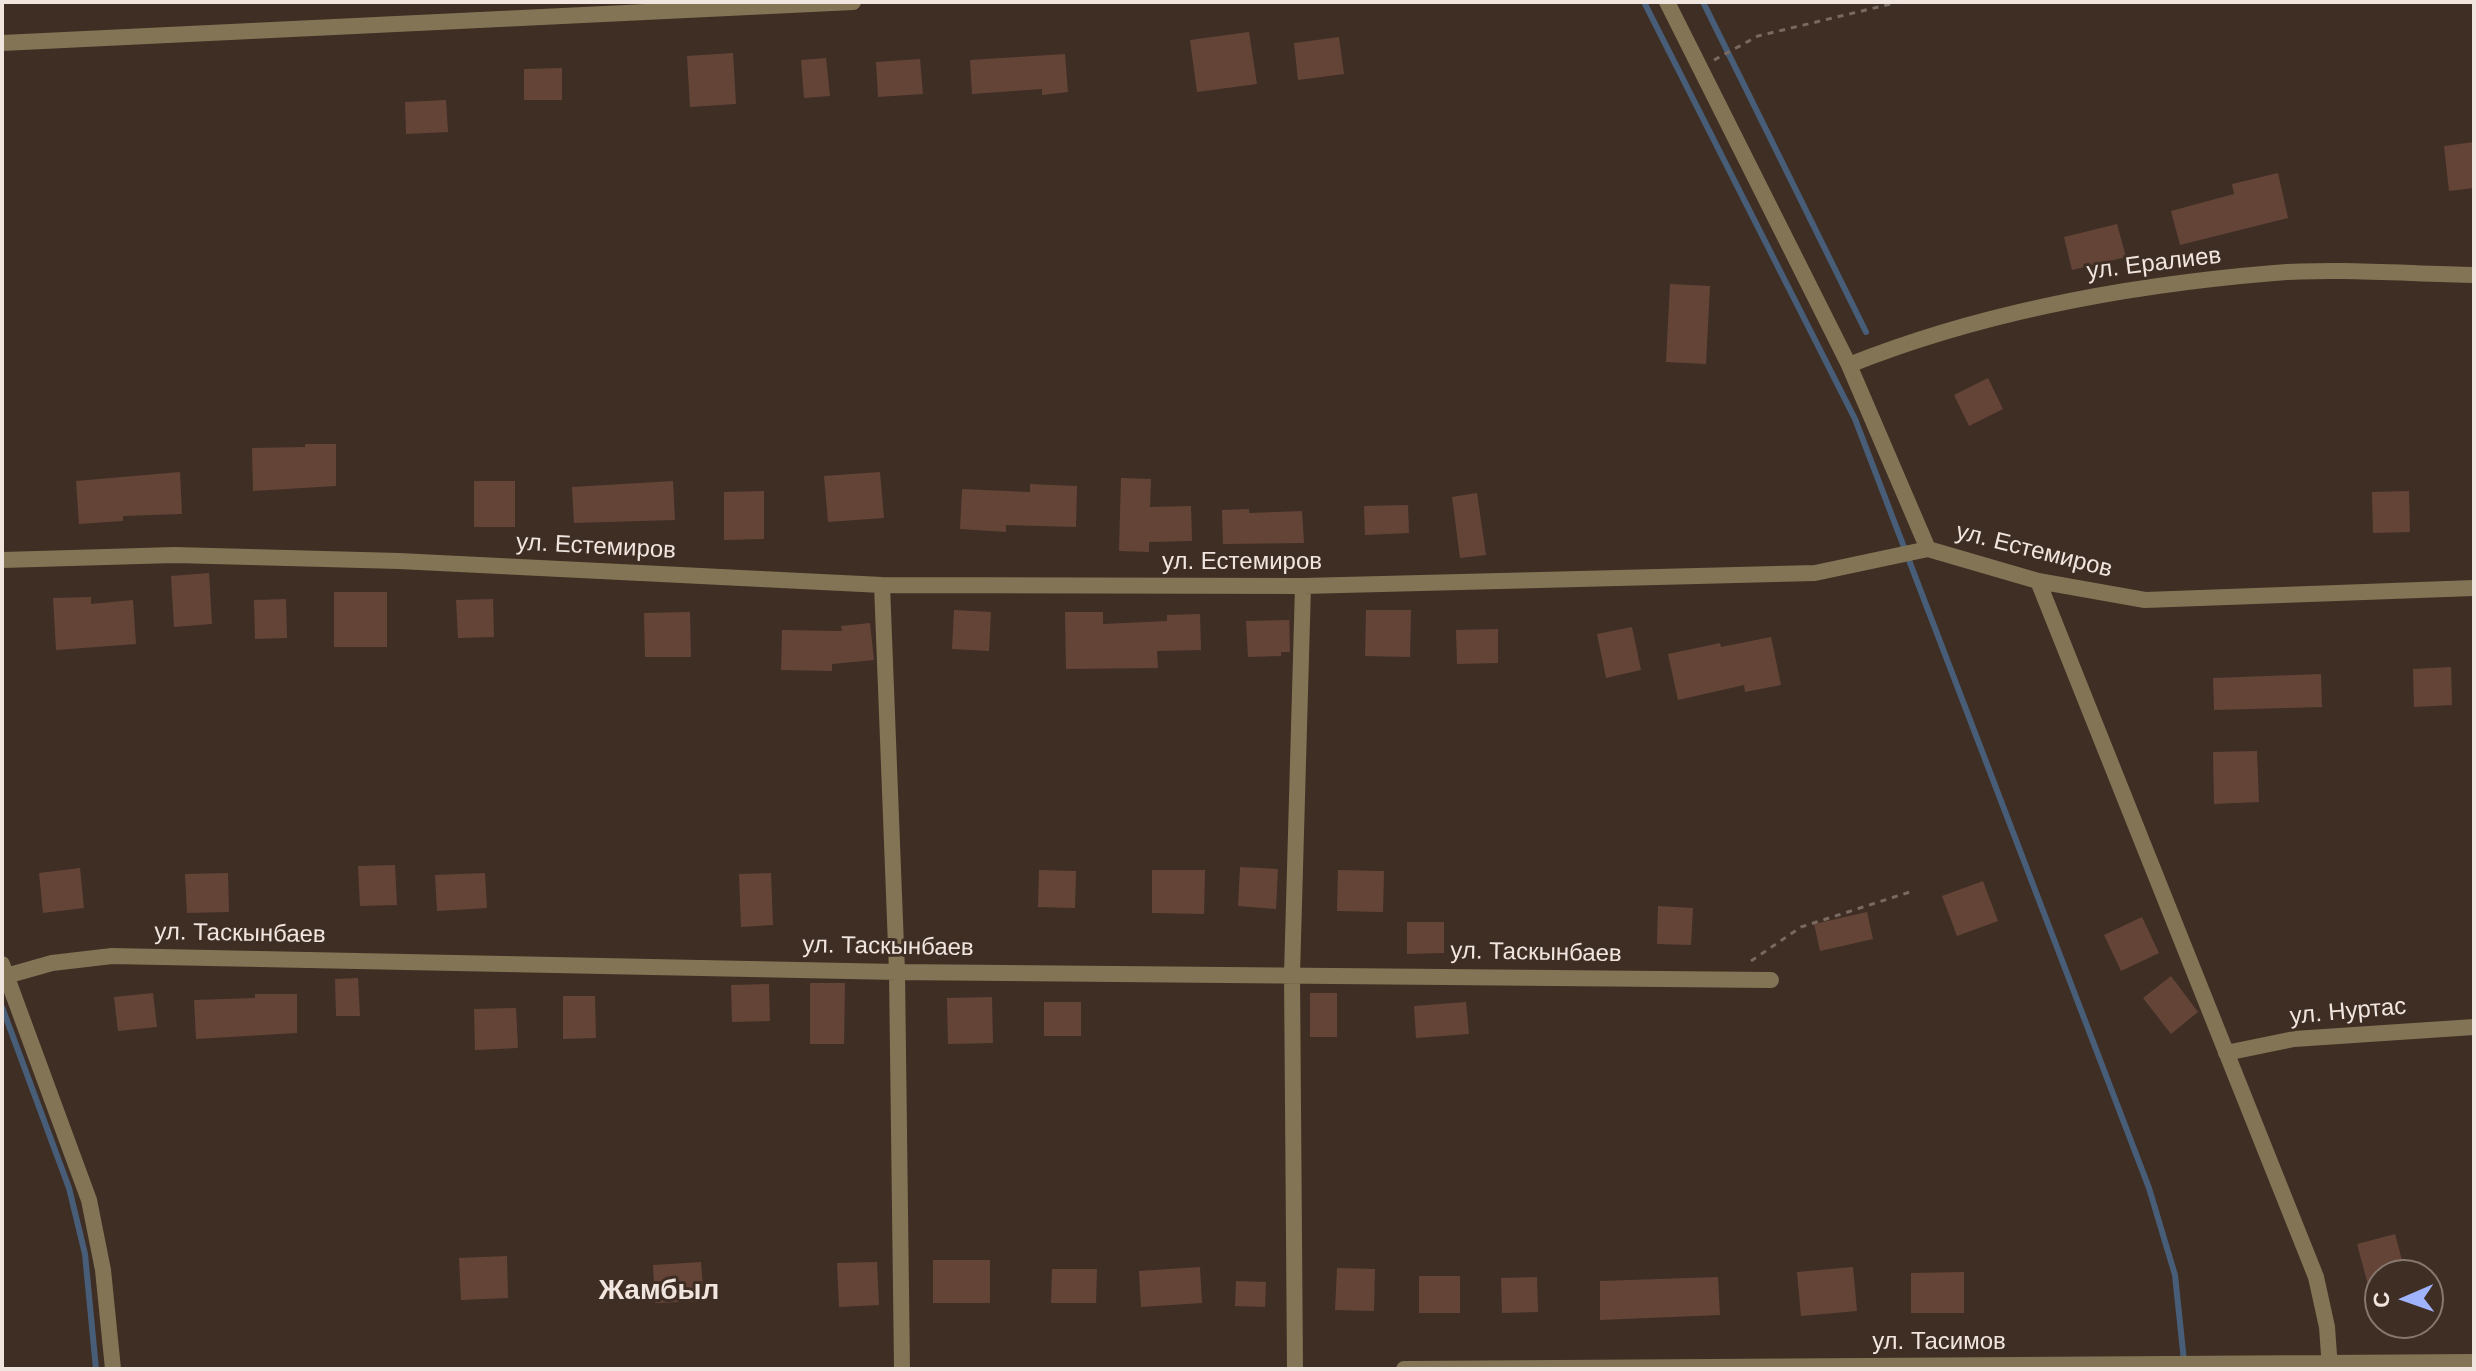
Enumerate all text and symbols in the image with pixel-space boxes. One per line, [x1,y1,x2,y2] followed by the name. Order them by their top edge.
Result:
[2085,241,2223,287] street label: ул. Ералиев
[1953,518,2115,584] street label: ул. Естемиров
[515,528,677,566] street label: ул. Естемиров
[1162,548,1322,576] street label: ул. Естемиров
[154,918,326,950] street label: ул. Таскынбаев
[802,931,974,963] street label: ул. Таскынбаев
[1450,937,1622,969] street label: ул. Таскынбаев
[2289,993,2407,1031] street label: ул. Нуртас
[2364,1259,2444,1339] north arrow
[599,1274,719,1308] district label: Жамбыл
[2369,1291,2394,1308] text: С
[1872,1328,2006,1356] street label: ул. Тасимов

